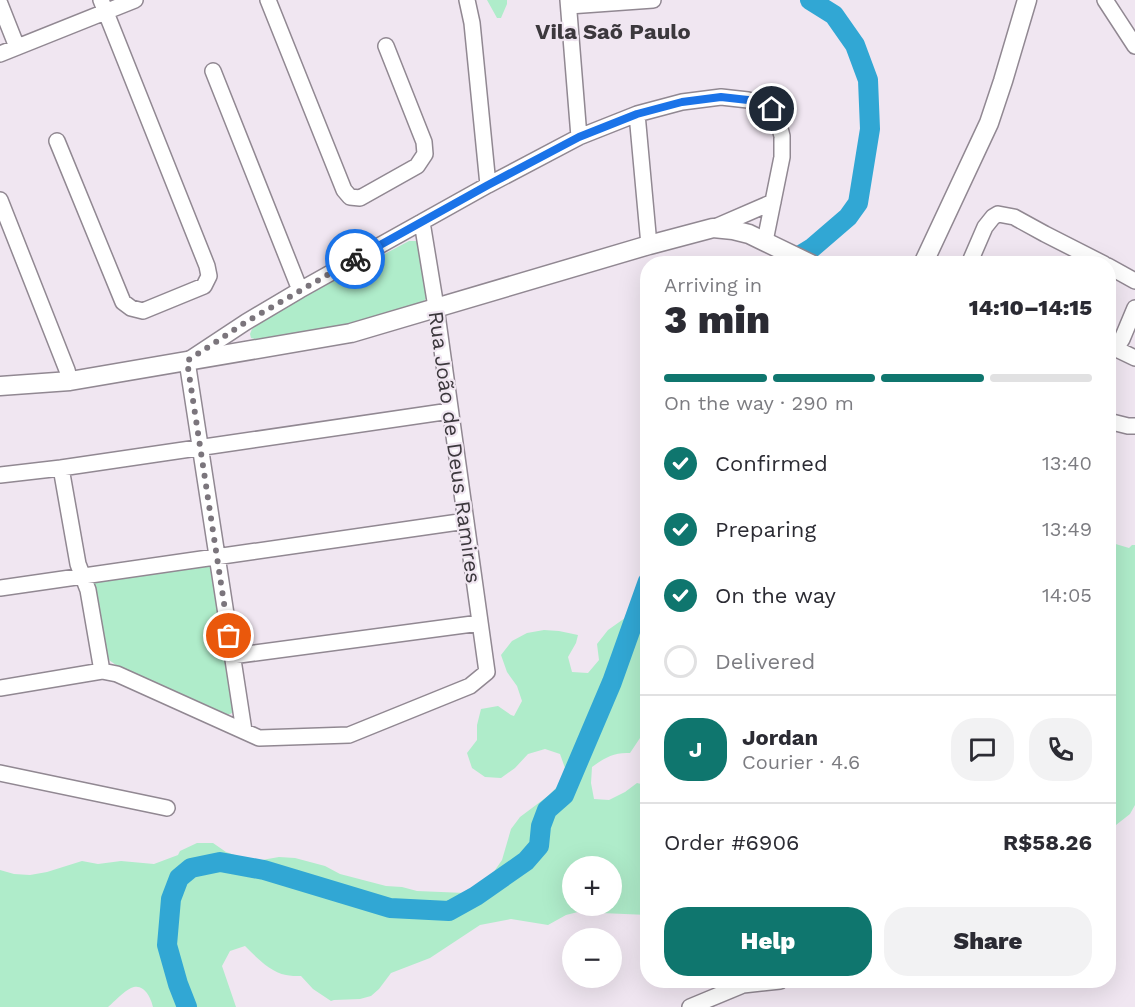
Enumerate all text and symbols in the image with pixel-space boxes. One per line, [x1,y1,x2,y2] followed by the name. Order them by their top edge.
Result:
[535,19,691,44] district label: Vila Saõ Paulo
[746,83,797,134] pin
[755,92,788,125] icon: home
[325,229,385,289] courier
[339,243,372,276] icon: bike
[664,273,762,297] text: Arriving in
[969,295,1092,320] text: 14:10–14:15
[664,297,770,342] text: 3 min
[424,309,486,585] street label: Rua João de Deus Ramires
[664,391,854,415] text: On the way · 290 m
[664,447,697,480] icon: check
[715,451,828,476] text: Confirmed
[1042,451,1092,475] text: 13:40
[664,513,697,546] icon: check
[715,517,816,542] text: Preparing
[1042,517,1092,541] text: 13:49
[664,579,697,612] icon: check
[715,583,836,608] text: On the way
[1042,583,1092,607] text: 14:05
[203,610,254,661] pin
[212,619,245,652] icon: bag
[715,649,815,674] text: Delivered
[951,718,1014,781] button: chat
[1029,718,1092,781] button: phone
[742,725,818,750] text: Jordan
[689,737,702,762] text: J
[742,750,860,774] text: Courier · 4.6
[664,830,800,855] text: Order #6906
[1003,830,1092,855] text: R$58.26
[562,856,622,988] map controls
[562,856,622,916] button: +
[664,907,872,976] button: Help
[884,907,1092,976] button: Share
[562,928,622,988] button: −

